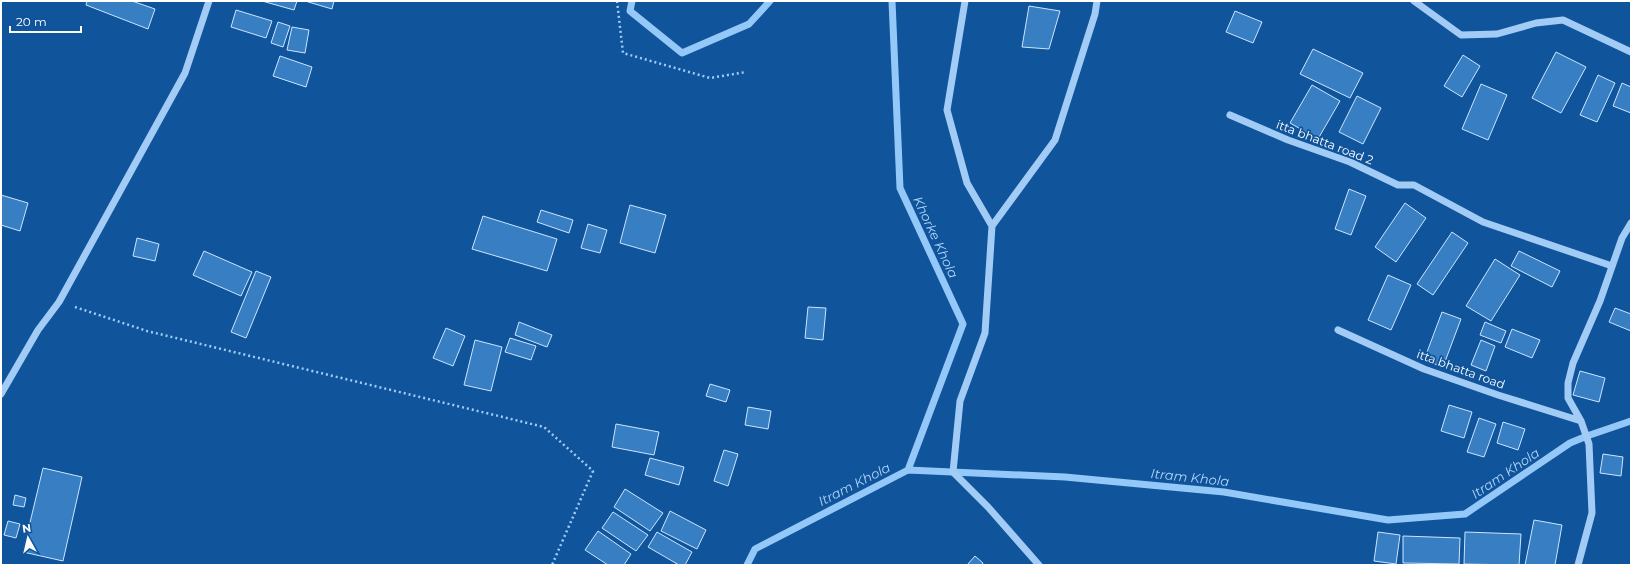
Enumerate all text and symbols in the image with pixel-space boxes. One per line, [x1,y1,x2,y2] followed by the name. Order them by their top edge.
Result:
[10,8,81,34] scale bar
[16,14,47,29] text: 20 m
[1274,117,1376,168] street label: itta bhatta road 2
[910,194,962,281] water label: Khorke Khola
[1415,346,1507,392] street label: itta bhatta road
[1468,444,1542,502] water label: Itram Khola
[815,459,893,509] water label: Itram Khola
[1150,465,1230,489] water label: Itram Khola
[8,518,48,558] north arrow
[21,521,32,536] text: N

